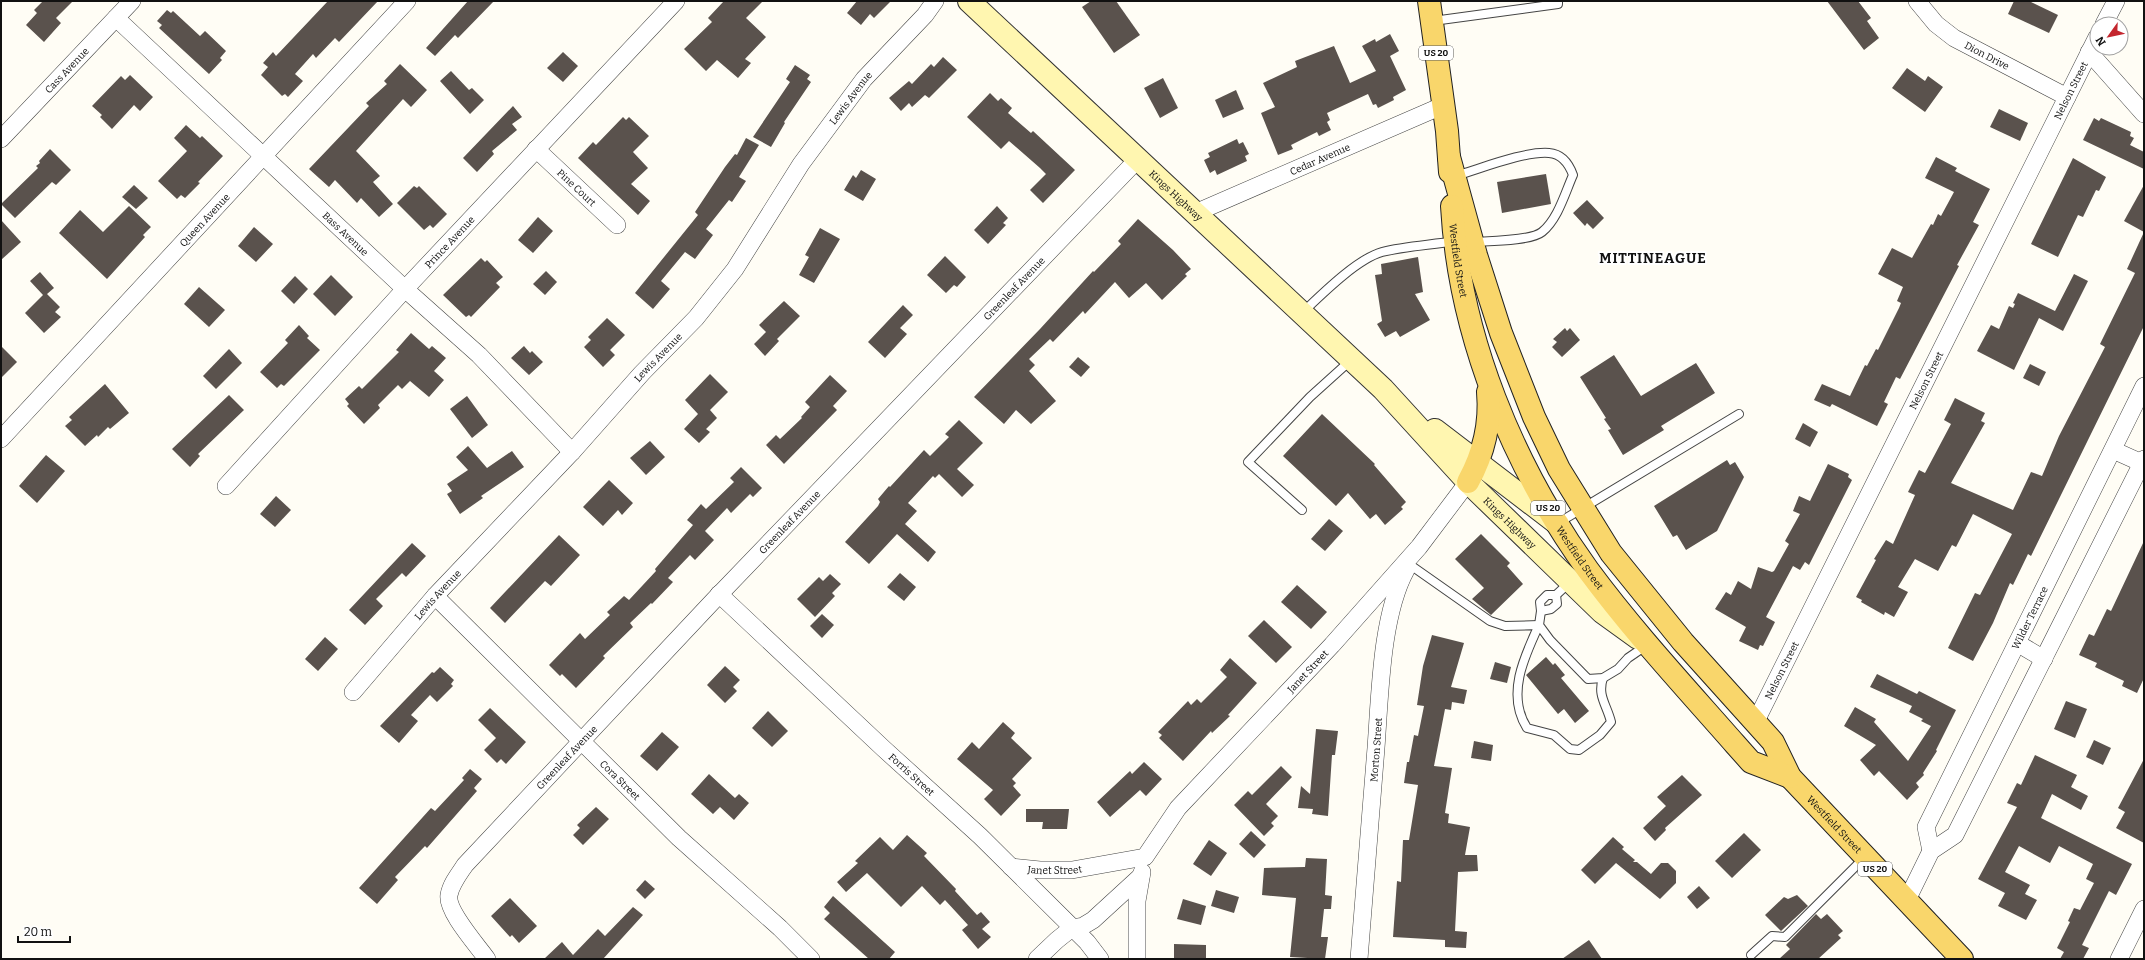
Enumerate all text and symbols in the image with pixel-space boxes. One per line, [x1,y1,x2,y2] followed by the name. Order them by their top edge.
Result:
[2089,16,2129,56] north arrow
[2093,34,2109,48] text: N
[1962,40,2011,73] street label: Dion Drive
[43,45,92,96] street label: Cass Avenue
[1419,46,1453,60] road number: US 20
[2052,59,2091,122] street label: Nelson Street
[827,69,875,127] street label: Lewis Avenue
[1288,141,1352,178] street label: Cedar Avenue
[554,167,598,209] street label: Pine Court
[1146,168,1205,224] street label: Kings Highway
[177,191,233,249] street label: Queen Avenue
[320,210,371,259] street label: Bass Avenue
[423,214,478,271] street label: Prince Avenue
[1446,223,1469,299] street label: Westfield Street
[1599,250,1707,267] district label: MITTINEAGUE
[981,255,1048,323] street label: Greenleaf Avenue
[632,331,685,385] street label: Lewis Avenue
[1907,349,1946,412] street label: Nelson Street
[757,488,823,557] street label: Greenleaf Avenue
[1480,495,1539,552] street label: Kings Highway
[1531,501,1565,515] road number: US 20
[1553,524,1606,593] street label: Westfield Street
[412,568,464,623] street label: Lewis Avenue
[2010,585,2051,652] street label: Wilder Terrace
[1763,639,1802,702] street label: Nelson Street
[1285,647,1332,696] street label: Janet Street
[1368,717,1385,782] street label: Morton Street
[534,723,600,792] street label: Greenleaf Avenue
[886,751,937,799] street label: Forris Street
[597,758,642,803] street label: Cora Street
[1804,794,1864,856] street label: Westfield Street
[1858,862,1892,876] road number: US 20
[1026,863,1083,877] street label: Janet Street
[18,918,70,944] scale bar
[24,925,53,939] text: 20 m

